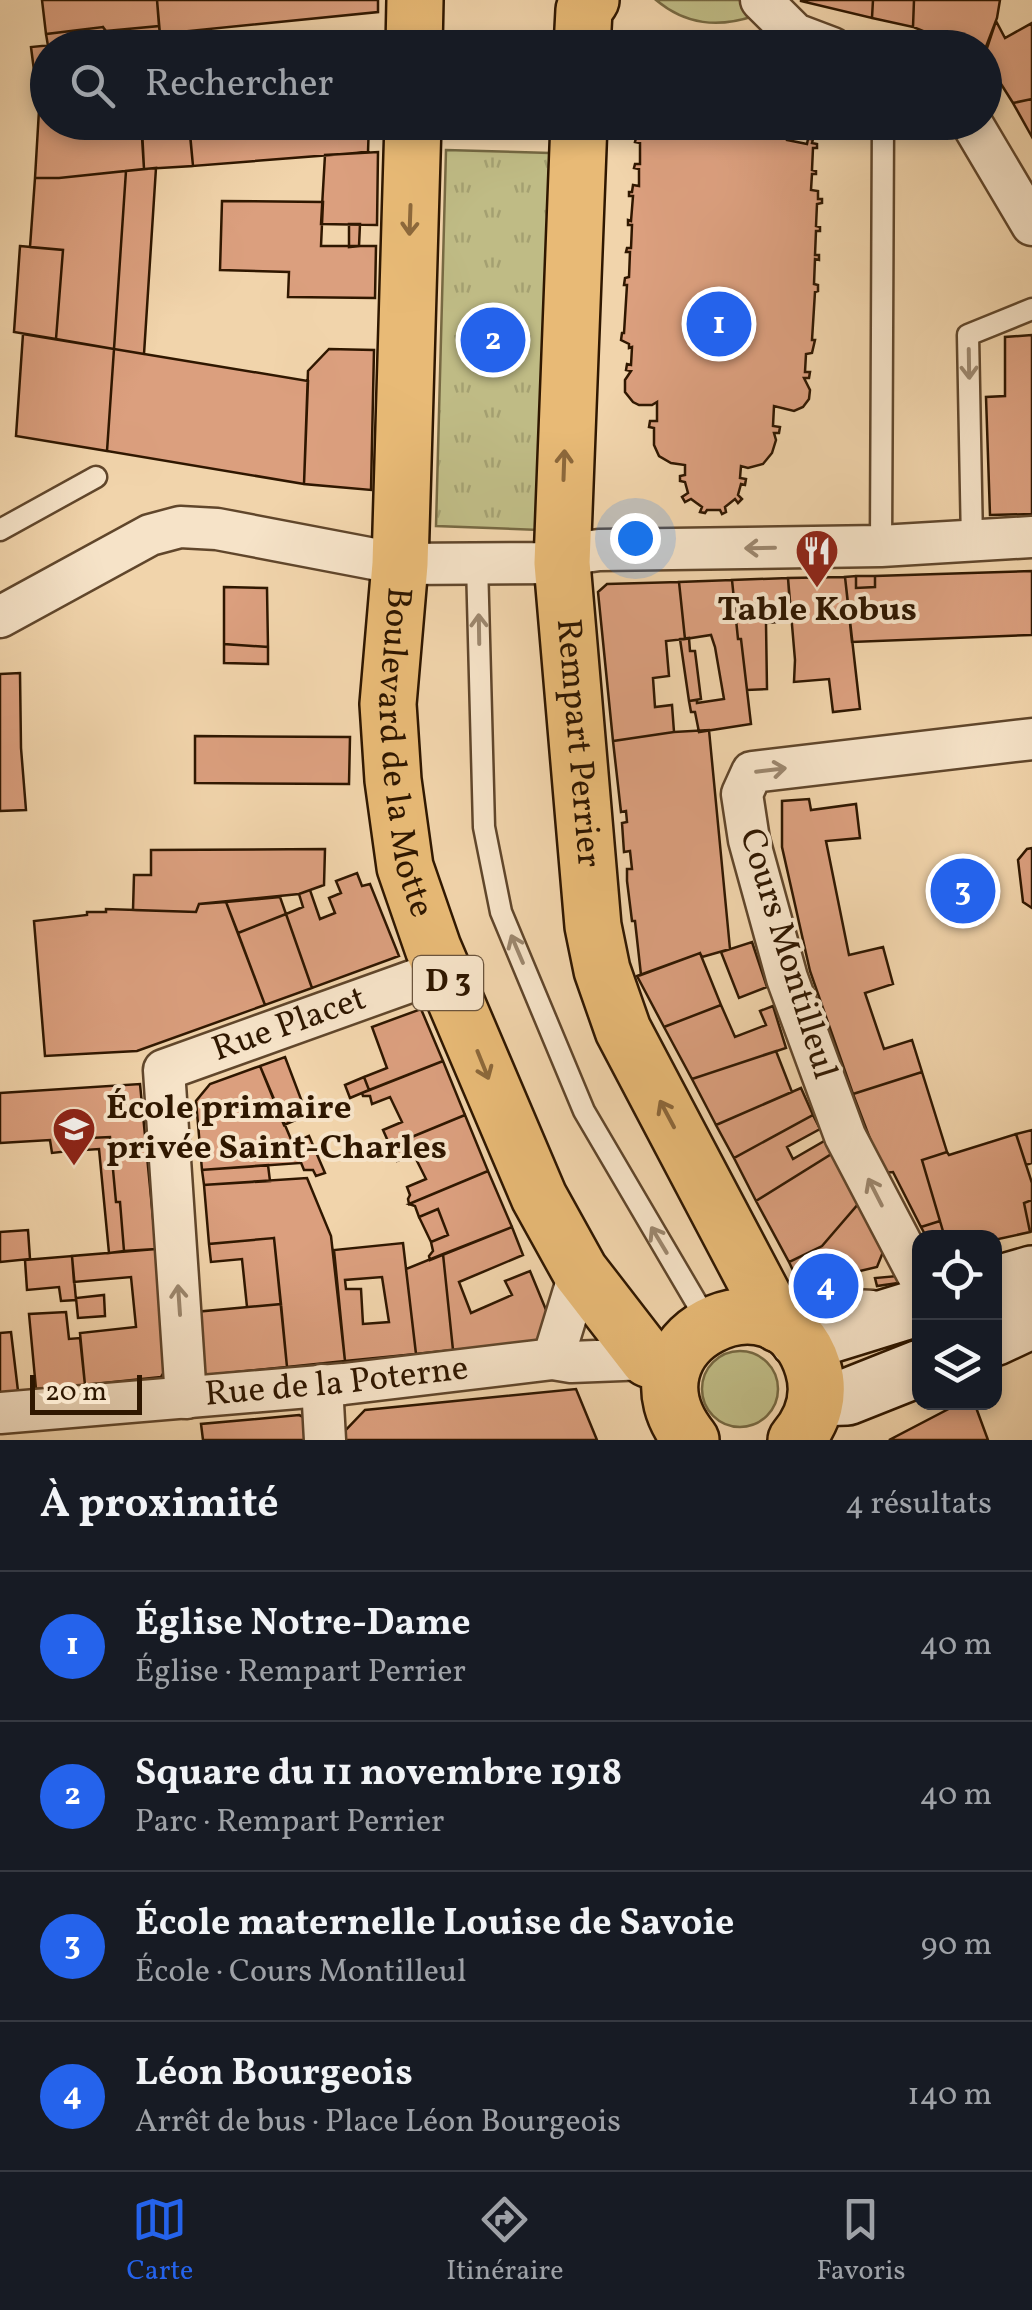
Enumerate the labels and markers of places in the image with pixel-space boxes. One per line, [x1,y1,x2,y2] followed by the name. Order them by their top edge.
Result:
[686,286,752,362] pin: 1
[460,302,526,378] pin: 2
[794,528,840,589] restaurant icon: Table Kobus
[717,587,917,635] place label: Table Kobus
[930,854,996,928] pin: 3
[106,1085,447,1173] place label: École primaire privée Saint-Charles
[51,1106,97,1167] school or university icon: École primaire privée Saint-Charles
[794,1248,858,1324] pin: 4

